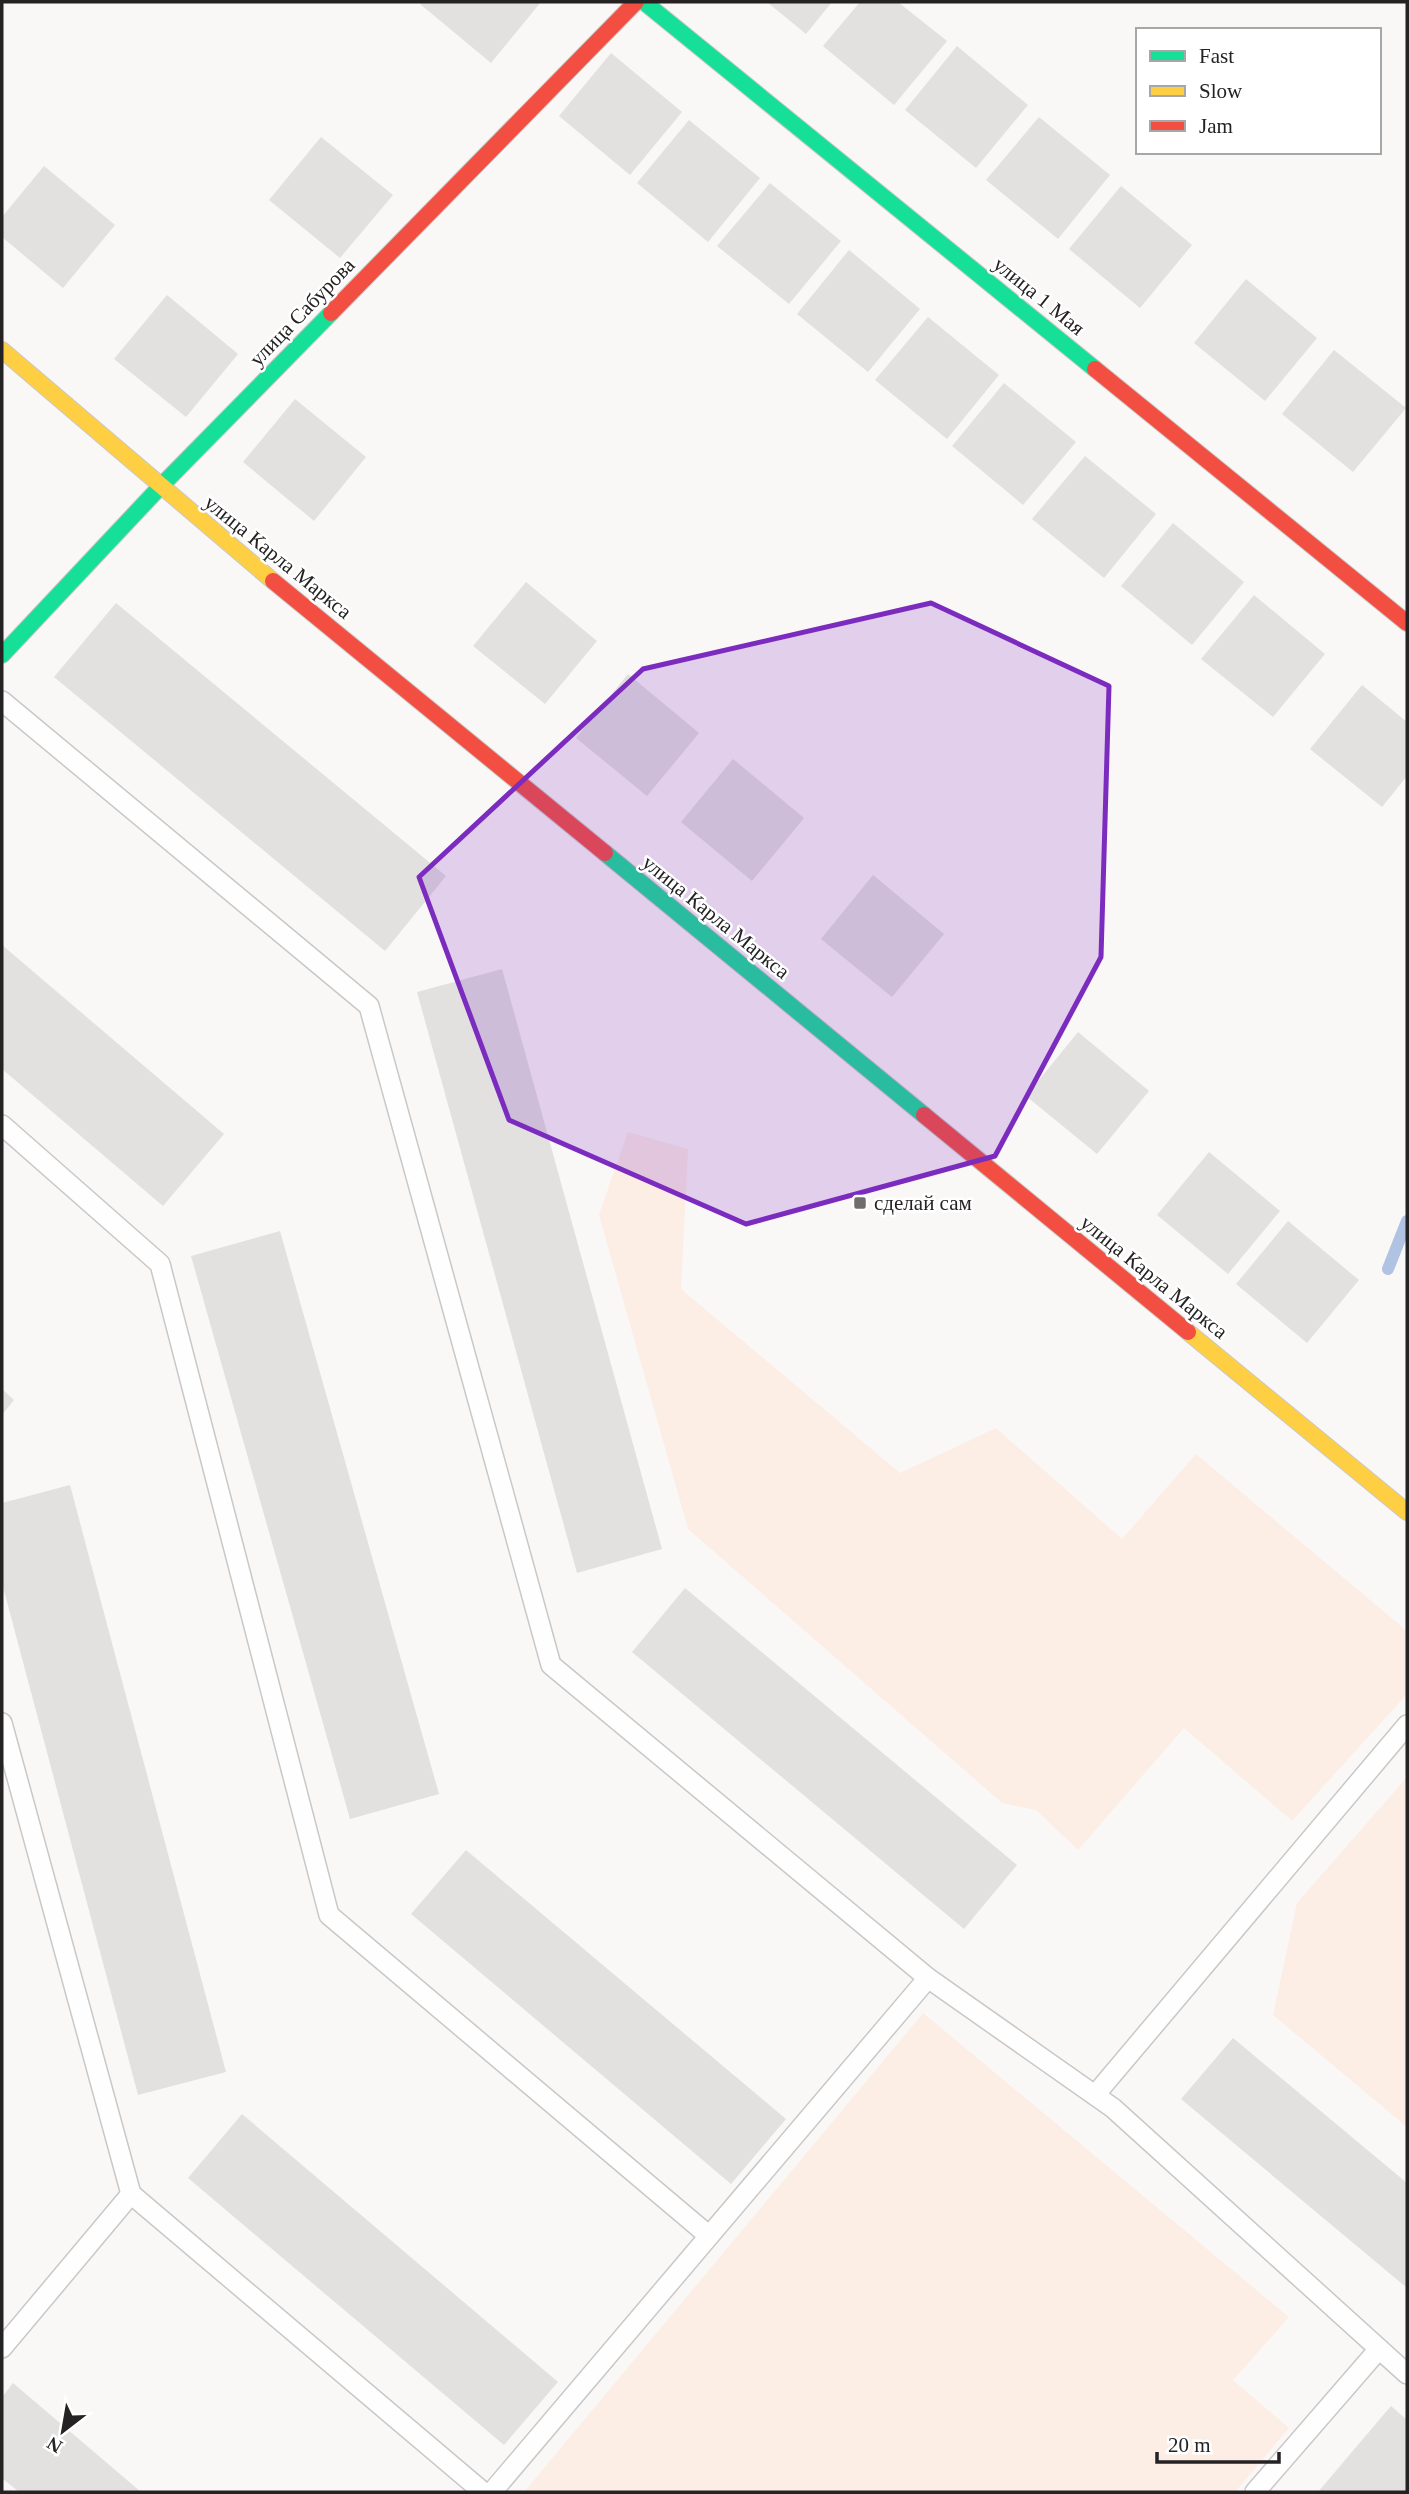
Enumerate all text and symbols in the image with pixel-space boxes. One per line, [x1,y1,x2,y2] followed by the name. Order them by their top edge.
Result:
[1136,28,1381,154] legend
[1199,44,1234,68] text: Fast
[1199,79,1243,103] text: Slow
[1199,114,1233,138] text: Jam
[989,252,1090,340] street label: улица 1 Мая
[244,253,360,371] street label: улица Сабурова
[200,490,357,624] street label: улица Карла Маркса
[638,850,795,984] street label: улица Карла Маркса
[874,1191,972,1215] place label: сделай сам
[852,1195,868,1211] marker: сделай сам
[1076,1210,1233,1344] street label: улица Карла Маркса
[28,2396,98,2466] north arrow
[1157,2420,1280,2464] scale bar
[43,2432,66,2458] text: N
[1168,2433,1211,2457] text: 20 m

